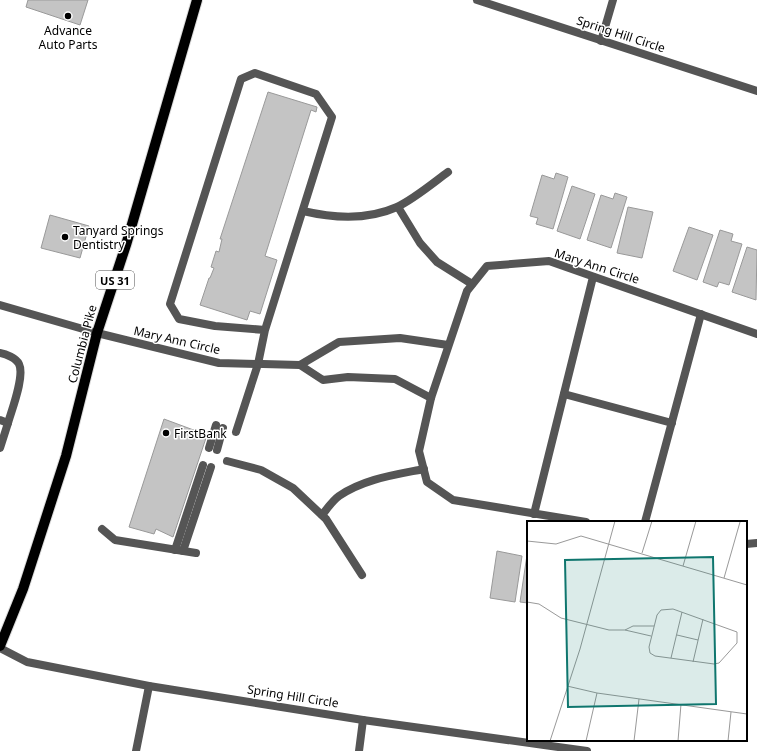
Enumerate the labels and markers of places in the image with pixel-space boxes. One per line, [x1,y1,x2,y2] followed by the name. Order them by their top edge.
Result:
[63,11,73,21] marker: Advance Auto Parts
[39,22,98,53] place label: Advance Auto Parts
[73,222,164,253] place label: Tanyard Springs Dentistry
[60,232,70,242] marker: Tanyard Springs Dentistry
[174,425,227,442] place label: FirstBank
[161,428,171,438] marker: FirstBank

